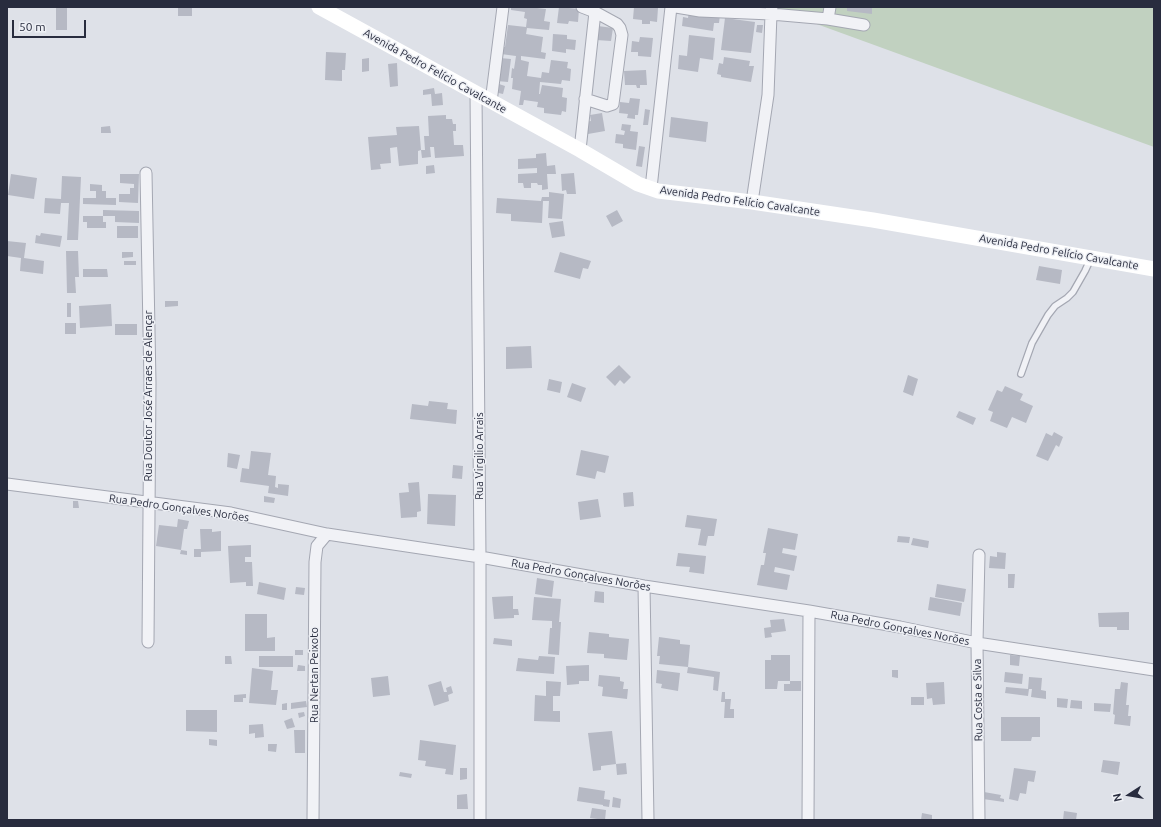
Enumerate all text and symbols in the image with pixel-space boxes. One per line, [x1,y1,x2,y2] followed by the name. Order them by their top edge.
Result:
[14,12,88,38] scale bar
[19,20,46,33] text: 50 m
[361,26,509,116] street label: Avenida Pedro Felício Cavalcante
[659,183,821,219] street label: Avenida Pedro Felício Cavalcante
[978,231,1140,273] street label: Avenida Pedro Felício Cavalcante
[141,310,155,482] street label: Rua Doutor José Arraes de Alençar
[472,412,486,500] street label: Rua Virgilio Arrais
[108,492,250,524] street label: Rua Pedro Gonçalves Norões
[510,556,652,594] street label: Rua Pedro Gonçalves Norões
[829,608,971,648] street label: Rua Pedro Gonçalves Norões
[307,627,321,723] street label: Rua Nertan Peixoto
[971,659,985,741] street label: Rua Costa e Silva
[1109,775,1149,815] north arrow
[1111,792,1124,803] text: N

